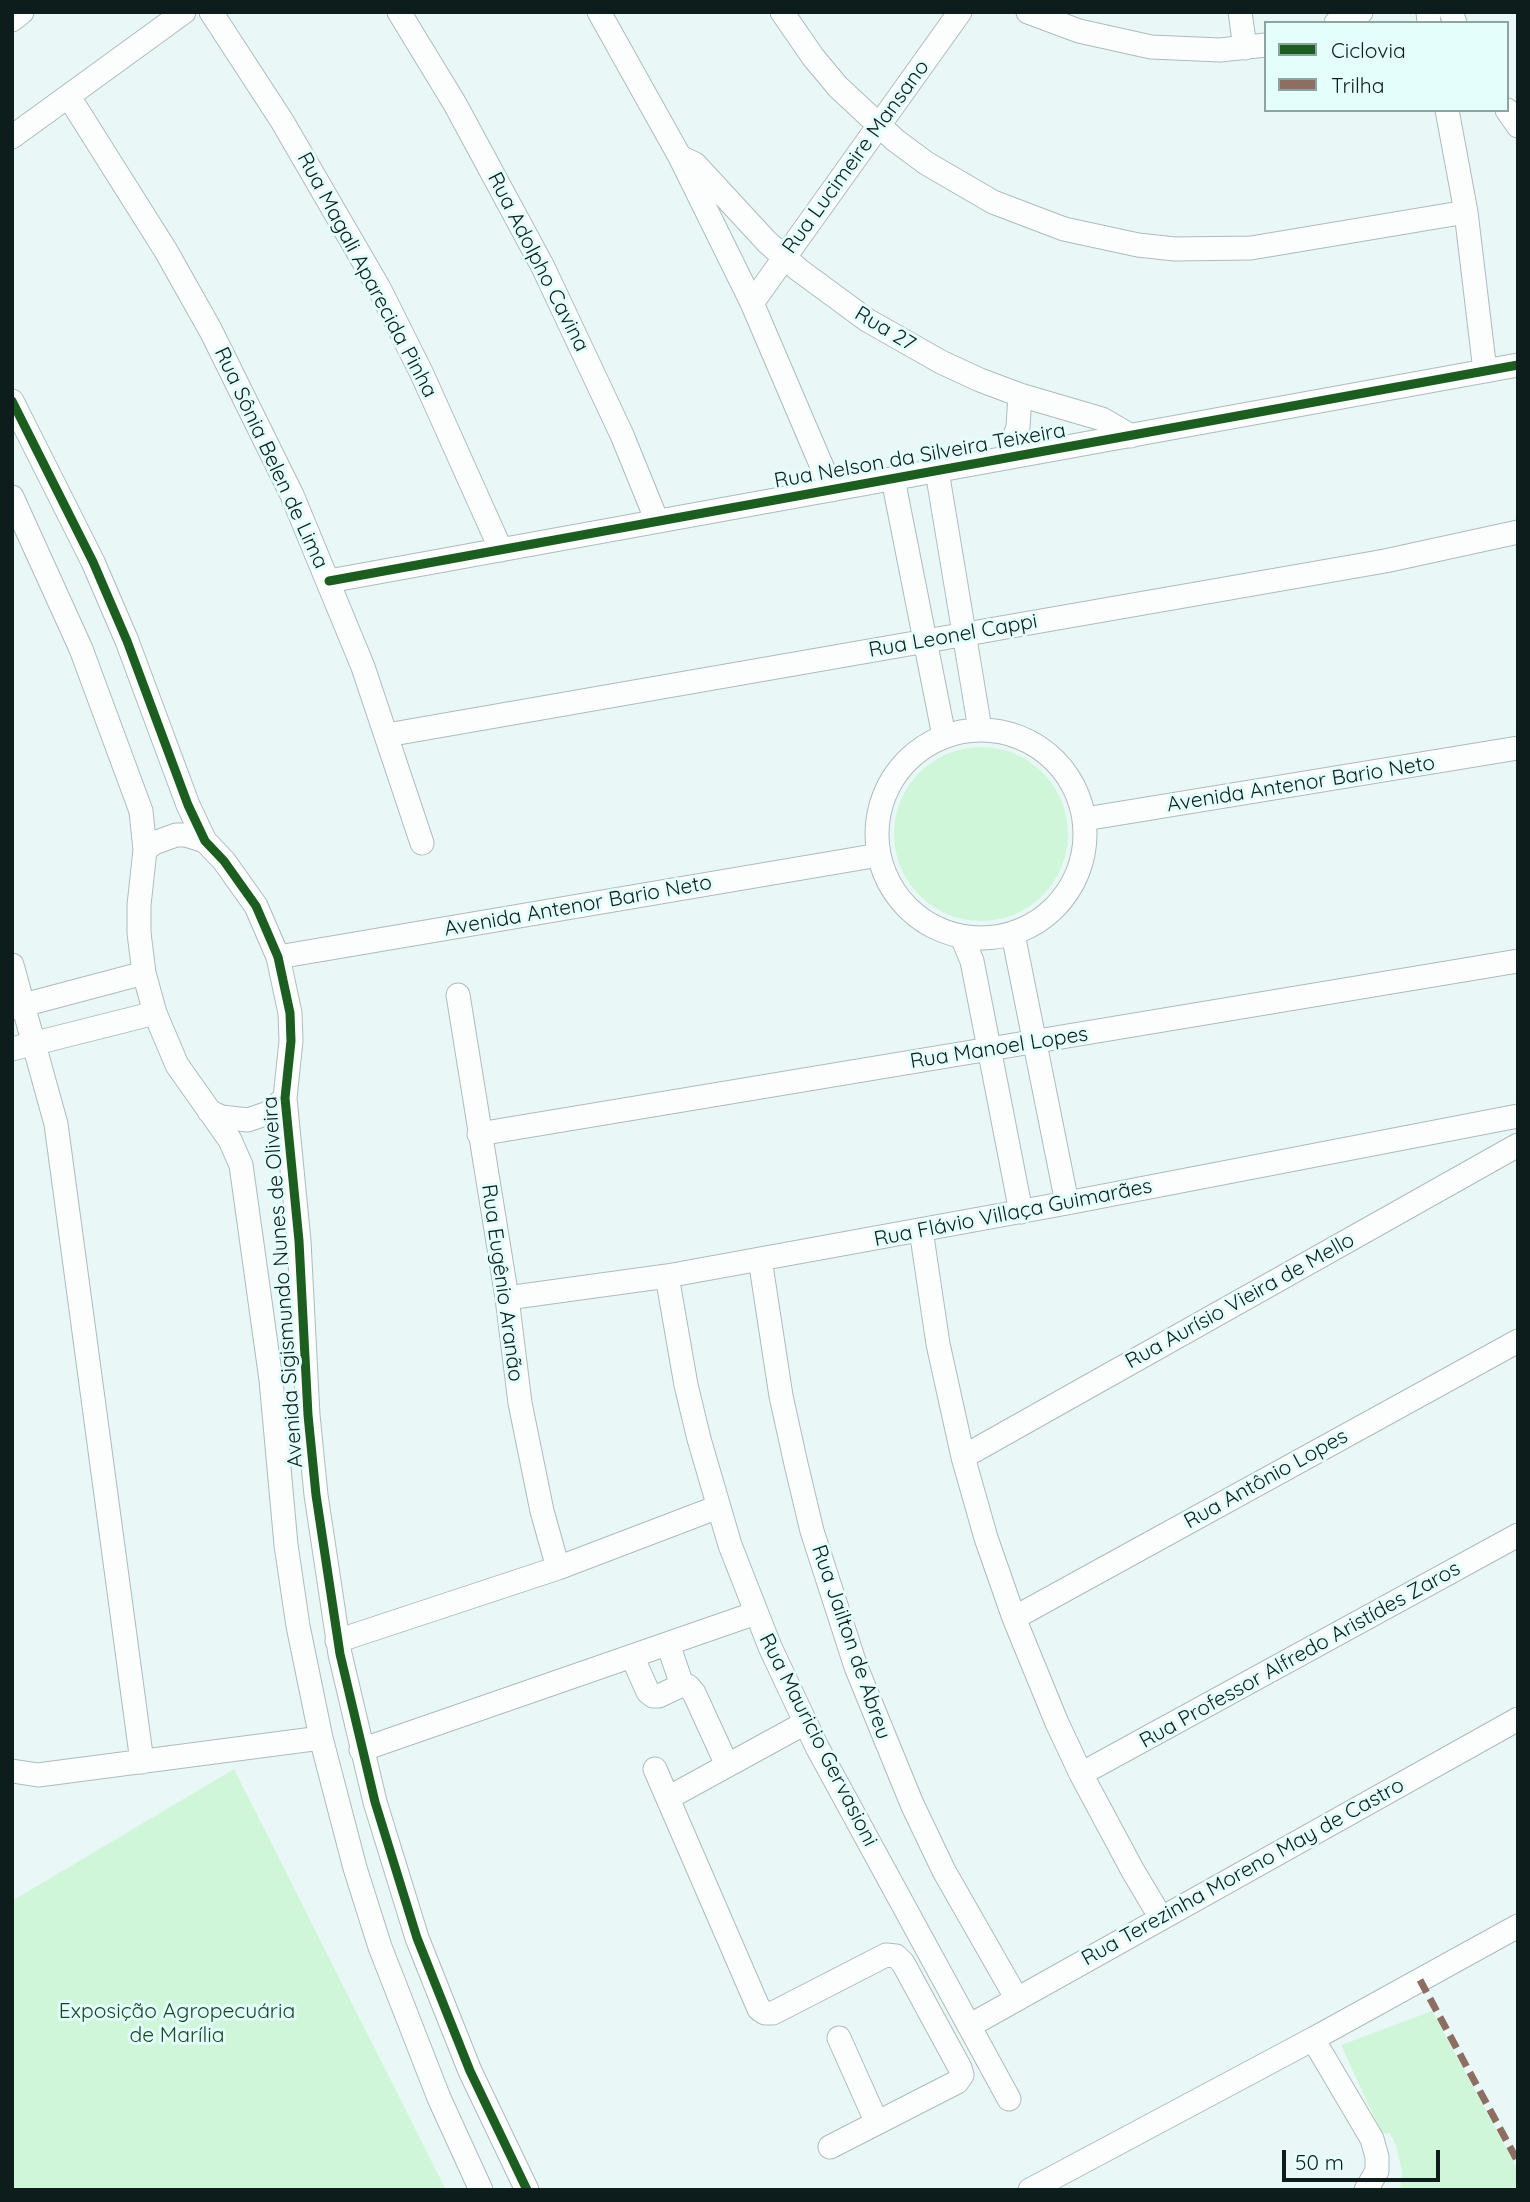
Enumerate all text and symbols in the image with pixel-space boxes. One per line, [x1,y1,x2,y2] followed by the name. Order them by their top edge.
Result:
[1264,21,1509,112] legend
[1331,37,1406,63] text: Ciclovia
[777,55,935,259] street label: Rua Lucimeire Mansano
[1331,72,1385,98] text: Trilha
[292,148,442,402] street label: Rua Magali Aparecida Pinha
[482,168,594,356] street label: Rua Adolpho Cavina
[850,301,920,357] street label: Rua 27
[209,343,333,573] street label: Rua Sônia Belen de Lima
[772,418,1068,494] street label: Rua Nelson da Silveira Teixeira
[867,609,1039,663] street label: Rua Leonel Cappi
[1165,750,1437,818] street label: Avenida Antenor Bario Neto
[442,870,714,942] street label: Avenida Antenor Bario Neto
[908,1021,1090,1075] street label: Rua Manoel Lopes
[257,1095,309,1469] street label: Avenida Sigismundo Nunes de Oliveira
[872,1174,1154,1252] street label: Rua Flávio Villaça Guimarães
[476,1183,528,1383] street label: Rua Eugênio Aranão
[1121,1228,1359,1374] street label: Rua Aurísio Vieira de Mello
[1180,1424,1352,1534] street label: Rua Antônio Lopes
[806,1541,896,1743] street label: Rua Jailton de Abreu
[1135,1556,1465,1754] street label: Rua Professor Alfredo Aristídes Zaros
[753,1629,883,1851] street label: Rua Mauricio Gervasioni
[1077,1773,1409,1971] street label: Rua Terezinha Moreno May de Castro
[59,1999,295,2049] park label: Exposição Agropecuária de Marília
[1285,2136,1442,2180] scale bar
[1295,2149,1344,2175] text: 50 m

